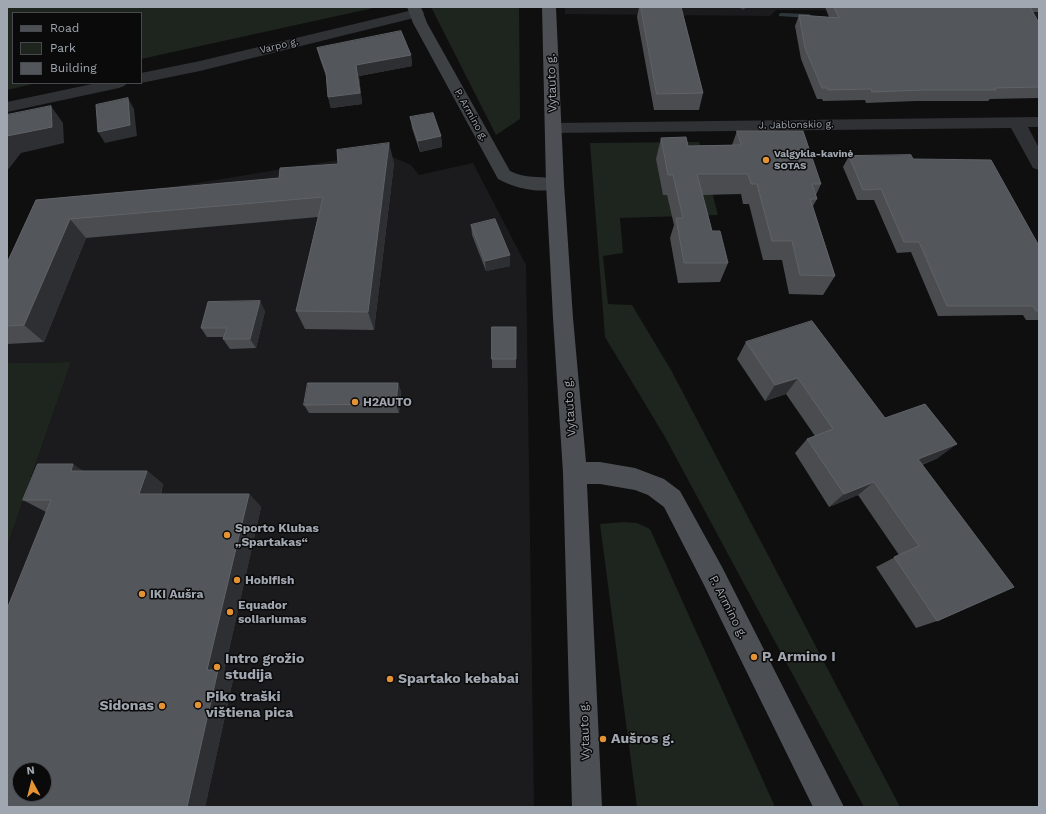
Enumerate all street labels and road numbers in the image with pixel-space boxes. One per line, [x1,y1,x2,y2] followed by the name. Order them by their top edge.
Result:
[258,35,300,57] street label: Varpo g.
[544,53,560,113] street label: Vytauto g.
[452,87,490,143] street label: P. Armino g.
[758,118,834,132] street label: J. Jablonskio g.
[561,377,579,437] street label: Vytauto g.
[706,573,750,641] street label: P. Armino g.
[577,701,593,761] street label: Vytauto g.

